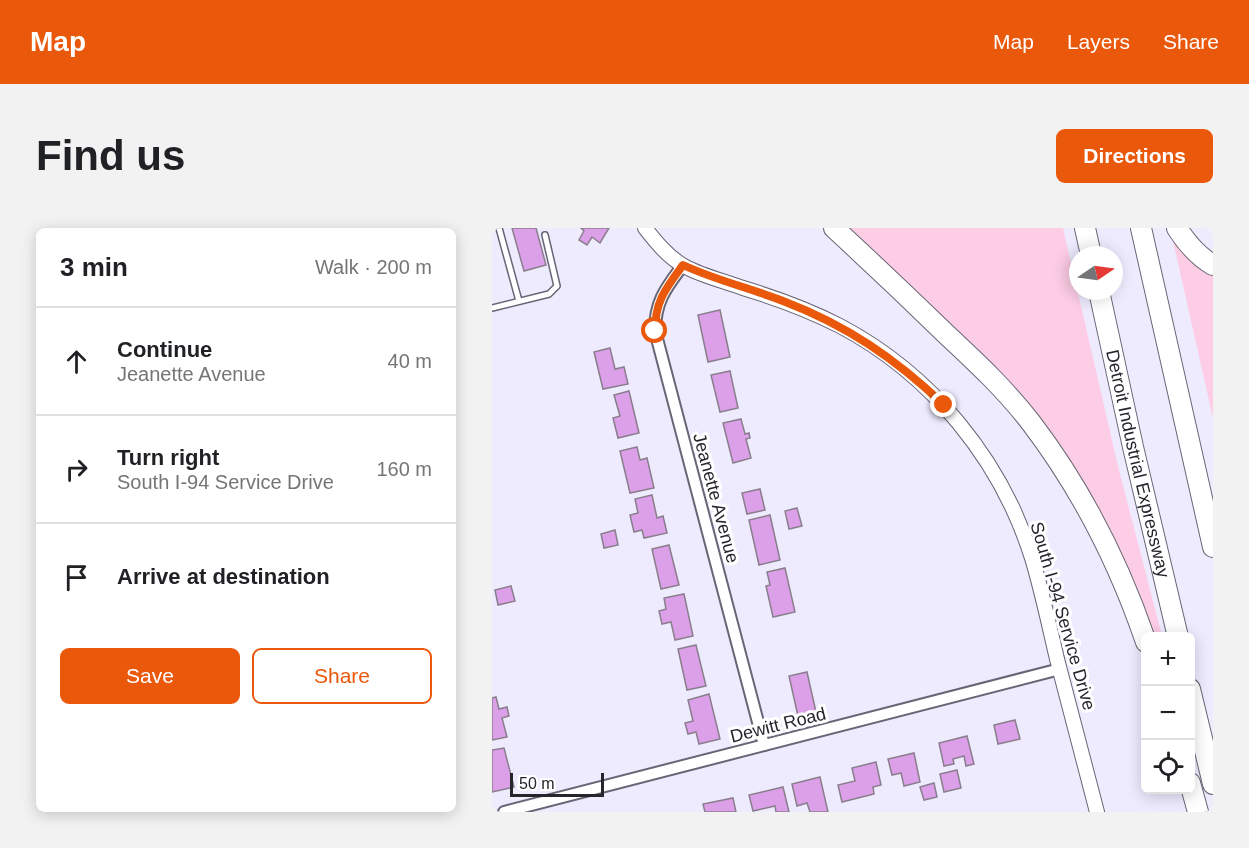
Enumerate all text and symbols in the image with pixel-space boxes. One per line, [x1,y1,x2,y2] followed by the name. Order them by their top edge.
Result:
[30,26,86,57] text: Map
[993,30,1034,53] text: Map
[1067,30,1130,53] text: Layers
[1163,30,1219,53] text: Share
[1056,129,1213,183] button: Directions
[36,132,185,179] text: Find us
[1069,246,1123,300] north arrow
[60,252,128,282] text: 3 min
[315,256,432,278] text: Walk · 200 m
[641,317,667,343] route start
[117,337,212,362] text: Continue
[60,345,93,378] icon: ahead
[1102,348,1174,580] street label: Detroit Industrial Expressway
[388,350,432,372] text: 40 m
[117,363,266,385] text: Jeanette Avenue
[930,391,956,417] route end
[689,431,743,565] street label: Jeanette Avenue
[117,445,219,470] text: Turn right
[60,453,93,486] icon: right
[376,458,432,480] text: 160 m
[117,471,334,493] text: South I-94 Service Drive
[1026,519,1100,713] street label: South I-94 Service Drive
[60,561,93,594] icon: arrive
[117,564,330,589] text: Arrive at destination
[1141,632,1195,794] map controls
[1141,632,1195,686] button: +
[60,648,240,704] button: Save
[252,648,432,704] button: Share
[1141,686,1195,740] button: −
[728,703,828,747] street label: Dewitt Road
[1141,740,1195,794] button: locate
[510,770,604,798] scale bar
[519,775,555,792] text: 50 m

